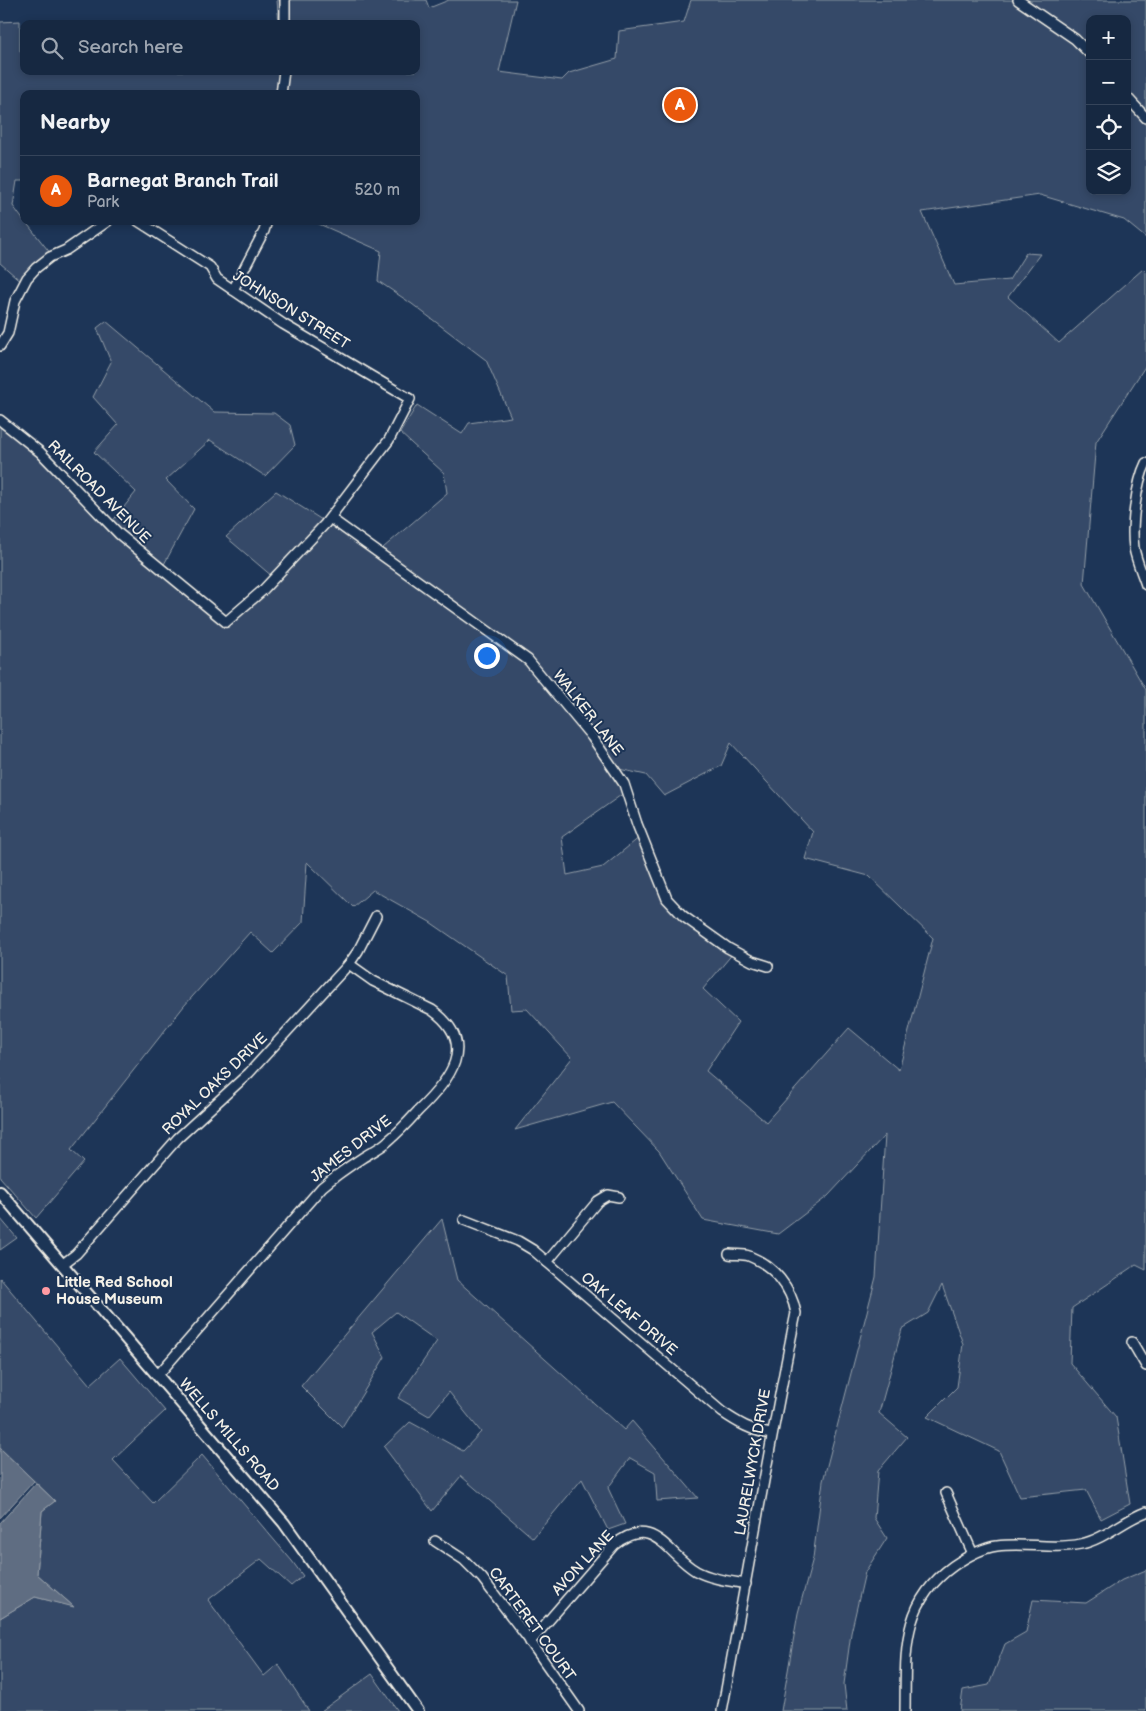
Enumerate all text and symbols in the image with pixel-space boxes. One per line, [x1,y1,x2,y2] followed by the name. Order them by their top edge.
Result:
[1086,15,1131,195] map controls
[1086,15,1131,60] button: +
[20,20,420,75] search box
[38,34,66,62] icon: search
[78,36,183,59] text: Search here
[1086,60,1131,105] button: −
[664,86,696,124] pin: A
[1086,105,1131,150] button: locate
[40,110,110,135] text: Nearby
[1086,150,1131,195] button: layers
[87,170,279,193] text: Barnegat Branch Trail
[51,181,61,200] text: A
[354,181,400,200] text: 520 m
[87,193,119,212] text: Park
[229,266,353,354] street label: JOHNSON STREET
[43,436,155,548] street label: RAILROAD AVENUE
[474,643,500,669] your location
[549,666,627,760] street label: WALKER LANE
[158,1029,272,1139] street label: ROYAL OAKS DRIVE
[307,1111,395,1187] street label: JAMES DRIVE
[577,1268,681,1360] street label: OAK LEAF DRIVE
[56,1273,173,1309] place label: Little Red School House Museum
[40,1285,52,1297] marker: Little Red School House Museum
[175,1375,283,1495] street label: WELLS MILLS ROAD
[731,1387,775,1537] street label: LAURELWYCK DRIVE
[548,1526,618,1600] street label: AVON LANE
[484,1563,580,1685] street label: CARTERET COURT

